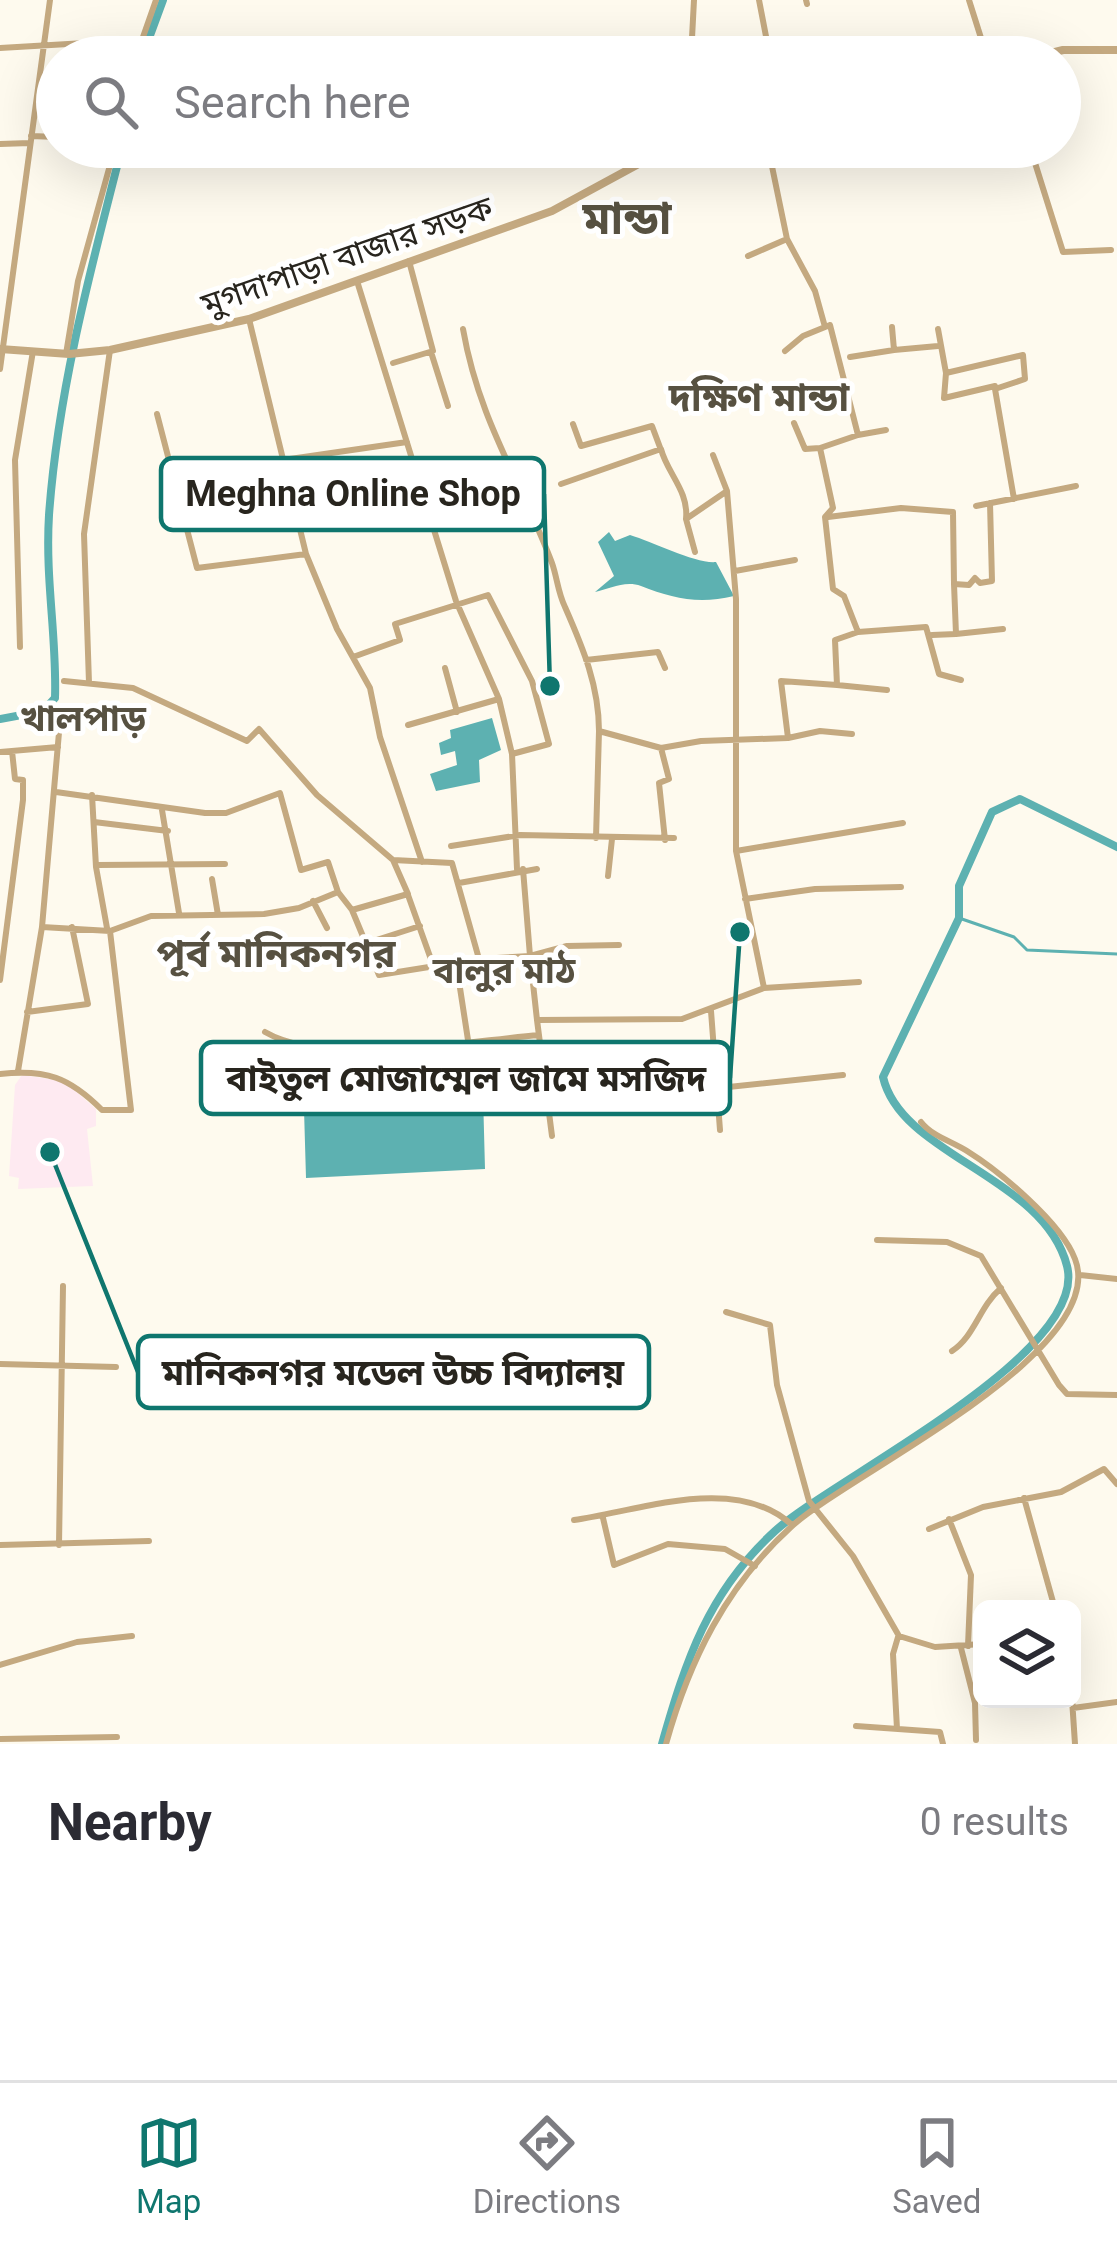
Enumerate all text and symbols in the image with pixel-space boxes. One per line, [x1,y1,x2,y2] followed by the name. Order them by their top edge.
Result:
[36,36,1081,168] search box
[78,69,144,135] icon: search
[174,76,411,129] text: Search here
[195,188,498,325] street label: মুগদাপাড়া বাজার সড়ক
[582,192,673,245] district label: মান্ডা
[668,375,850,421] district label: দক্ষিণ মান্ডা
[161,458,544,530] callout: Meghna Online Shop
[185,473,521,515] text: Meghna Online Shop
[20,698,147,740] district label: খালপাড়
[157,930,396,977] district label: পূর্ব মানিকনগর
[432,949,576,993] district label: বালুর মাঠ
[201,1042,730,1114] callout: বাইতুল মোজাম্মেল জামে মসজিদ
[225,1058,707,1102] text: বাইতুল মোজাম্মেল জামে মসজিদ
[138,1336,649,1408] callout: মানিকনগর মডেল উচ্চ বিদ্যালয়
[161,1352,625,1394] text: মানিকনগর মডেল উচ্চ বিদ্যালয়
[973,1600,1081,1708] map controls
[973,1600,1081,1708] button: layers
[48,1793,212,1852] text: Nearby
[920,1799,1069,1845] text: 0 results
[136,2110,202,2221] tab: Map
[473,2110,621,2221] tab: Directions
[892,2110,981,2221] tab: Saved

